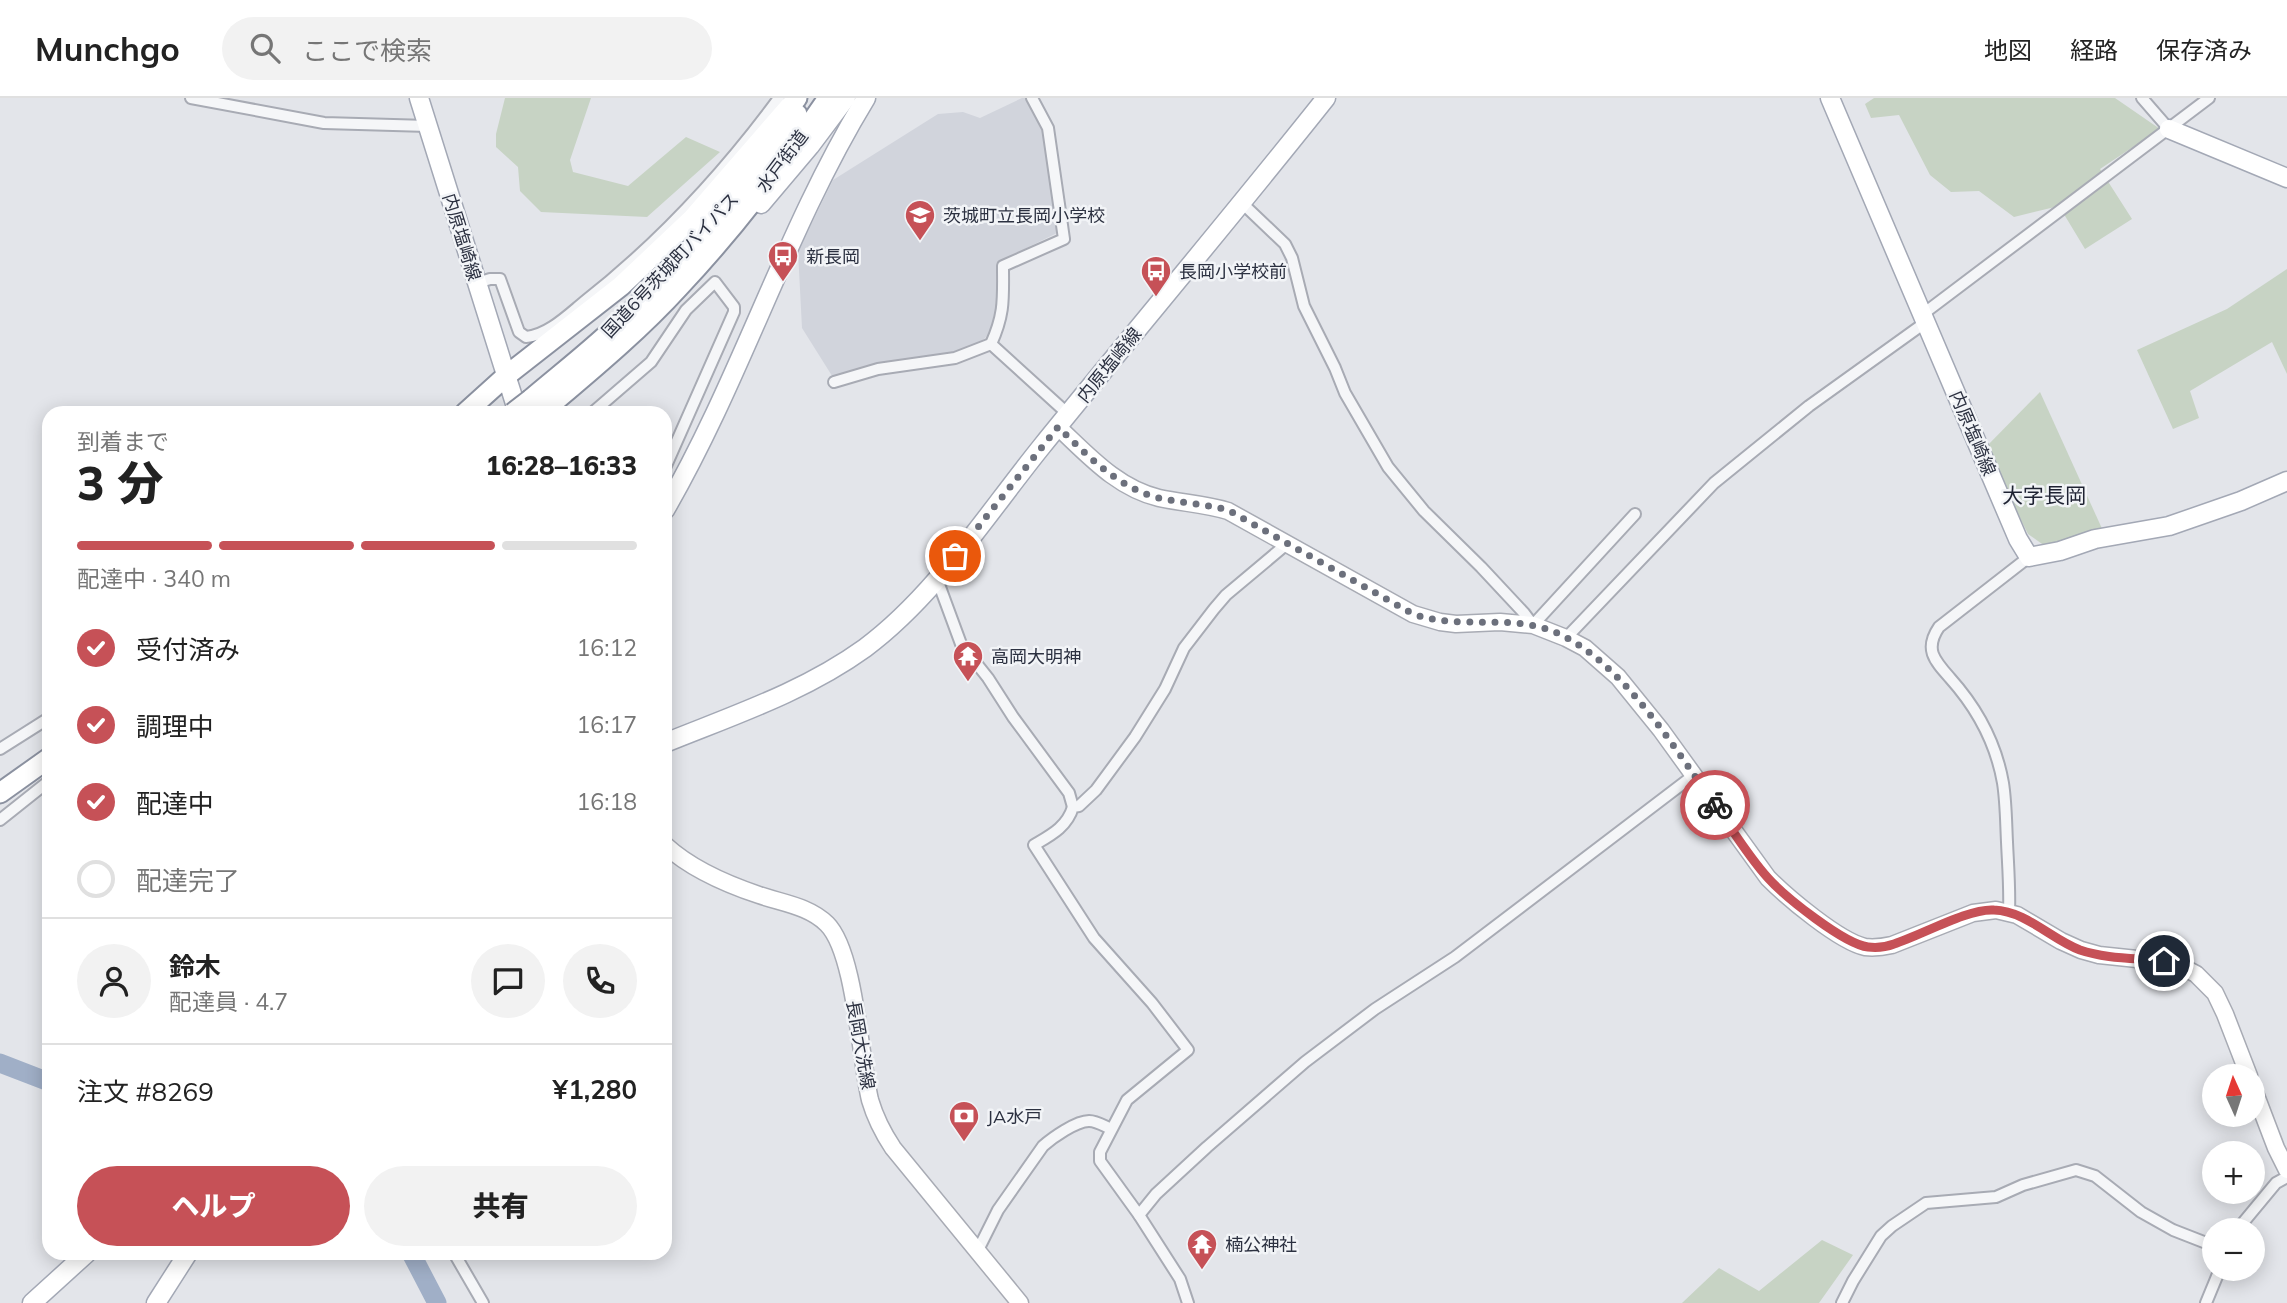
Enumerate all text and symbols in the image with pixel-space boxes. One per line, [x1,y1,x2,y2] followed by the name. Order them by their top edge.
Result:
[222,17,712,80] search box
[35,28,180,69] text: Munchgo
[246,29,284,67] icon: search
[302,34,432,67] text: ここで検索
[1984,35,2032,65] text: 地図
[2070,35,2118,65] text: 経路
[2156,35,2252,65] text: 保存済み
[751,125,813,197] street label: 水戸街道
[597,188,743,342] street label: 国道6号茨城町バイパス
[438,191,486,283] street label: 内原塩崎線
[903,198,937,242] school or university icon: 茨城町立長岡小学校
[943,204,1105,227] place label: 茨城町立長岡小学校
[766,239,800,283] bus stop icon: 新長岡
[806,245,860,268] place label: 新長岡
[1139,254,1173,298] bus stop icon: 長岡小学校前
[1179,260,1287,283] place label: 長岡小学校前
[1072,323,1146,407] street label: 内原塩崎線
[1945,387,2001,479] street label: 内原塩崎線
[77,427,169,456] text: 到着まで
[486,449,637,482] text: 16:28–16:33
[77,454,164,512] text: 3 分
[2002,482,2086,508] district label: 大字長岡
[925,526,985,586] pin
[936,537,974,575] icon: bag
[77,564,231,593] text: 配達中 · 340 m
[77,629,115,667] icon: check
[136,633,240,666] text: 受付済み
[577,633,637,662] text: 16:12
[951,639,985,683] temple icon: 高岡大明神
[991,645,1081,668] place label: 高岡大明神
[77,706,115,744] icon: check
[136,710,214,743] text: 調理中
[577,710,637,739] text: 16:17
[1680,770,1750,840] courier
[77,783,115,821] icon: check
[1696,786,1734,824] icon: bike
[136,787,214,820] text: 配達中
[577,787,637,816] text: 16:18
[136,864,240,897] text: 配達完了
[2134,931,2194,991] pin
[2145,942,2183,980] icon: home
[77,944,151,1018] button: person
[471,944,545,1018] button: chat
[563,944,637,1018] button: phone
[169,950,221,983] text: 鈴木
[169,987,288,1016] text: 配達員 · 4.7
[842,999,880,1091] street label: 長岡大洗線
[2202,1064,2264,1127] north arrow
[2202,1064,2265,1281] map controls
[553,1073,637,1106] text: ¥1,280
[77,1075,214,1108] text: 注文 #8269
[947,1099,981,1143] bank icon: JA水戸
[987,1105,1042,1128] place label: JA水戸
[2202,1141,2265,1204] button: +
[77,1166,350,1246] button: ヘルプ
[364,1166,637,1246] button: 共有
[2202,1218,2265,1281] button: −
[1185,1227,1219,1271] temple icon: 楠公神社
[1225,1233,1297,1256] place label: 楠公神社

